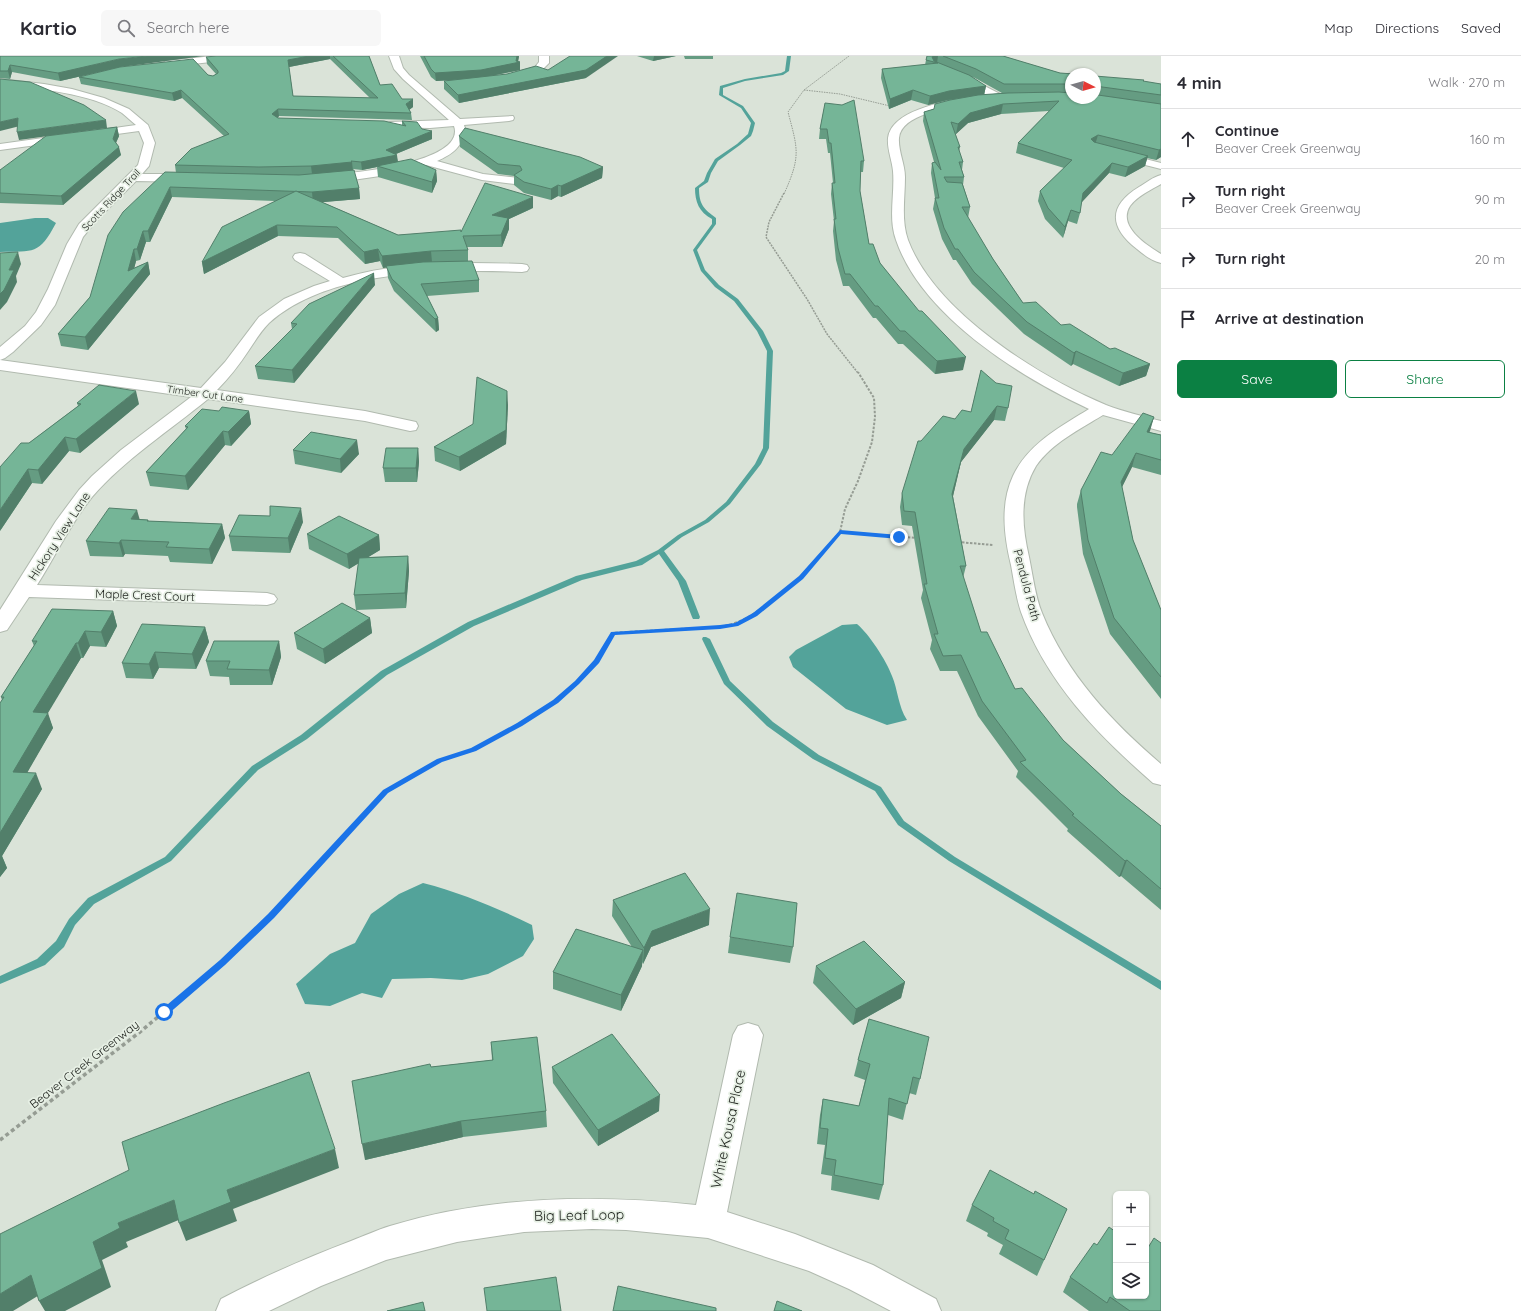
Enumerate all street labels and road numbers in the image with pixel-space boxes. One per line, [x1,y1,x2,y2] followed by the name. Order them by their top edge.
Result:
[79,166,143,234] street label: Scotts Ridge Trail
[166,382,244,406] street label: Timber Cut Lane
[25,489,93,583] street label: Hickory View Lane
[1010,548,1044,622] street label: Pendula Path
[95,586,195,604] street label: Maple Crest Court
[26,1017,142,1111] street label: Beaver Creek Greenway
[707,1068,749,1190] street label: White Kousa Place
[534,1205,624,1225] street label: Big Leaf Loop

